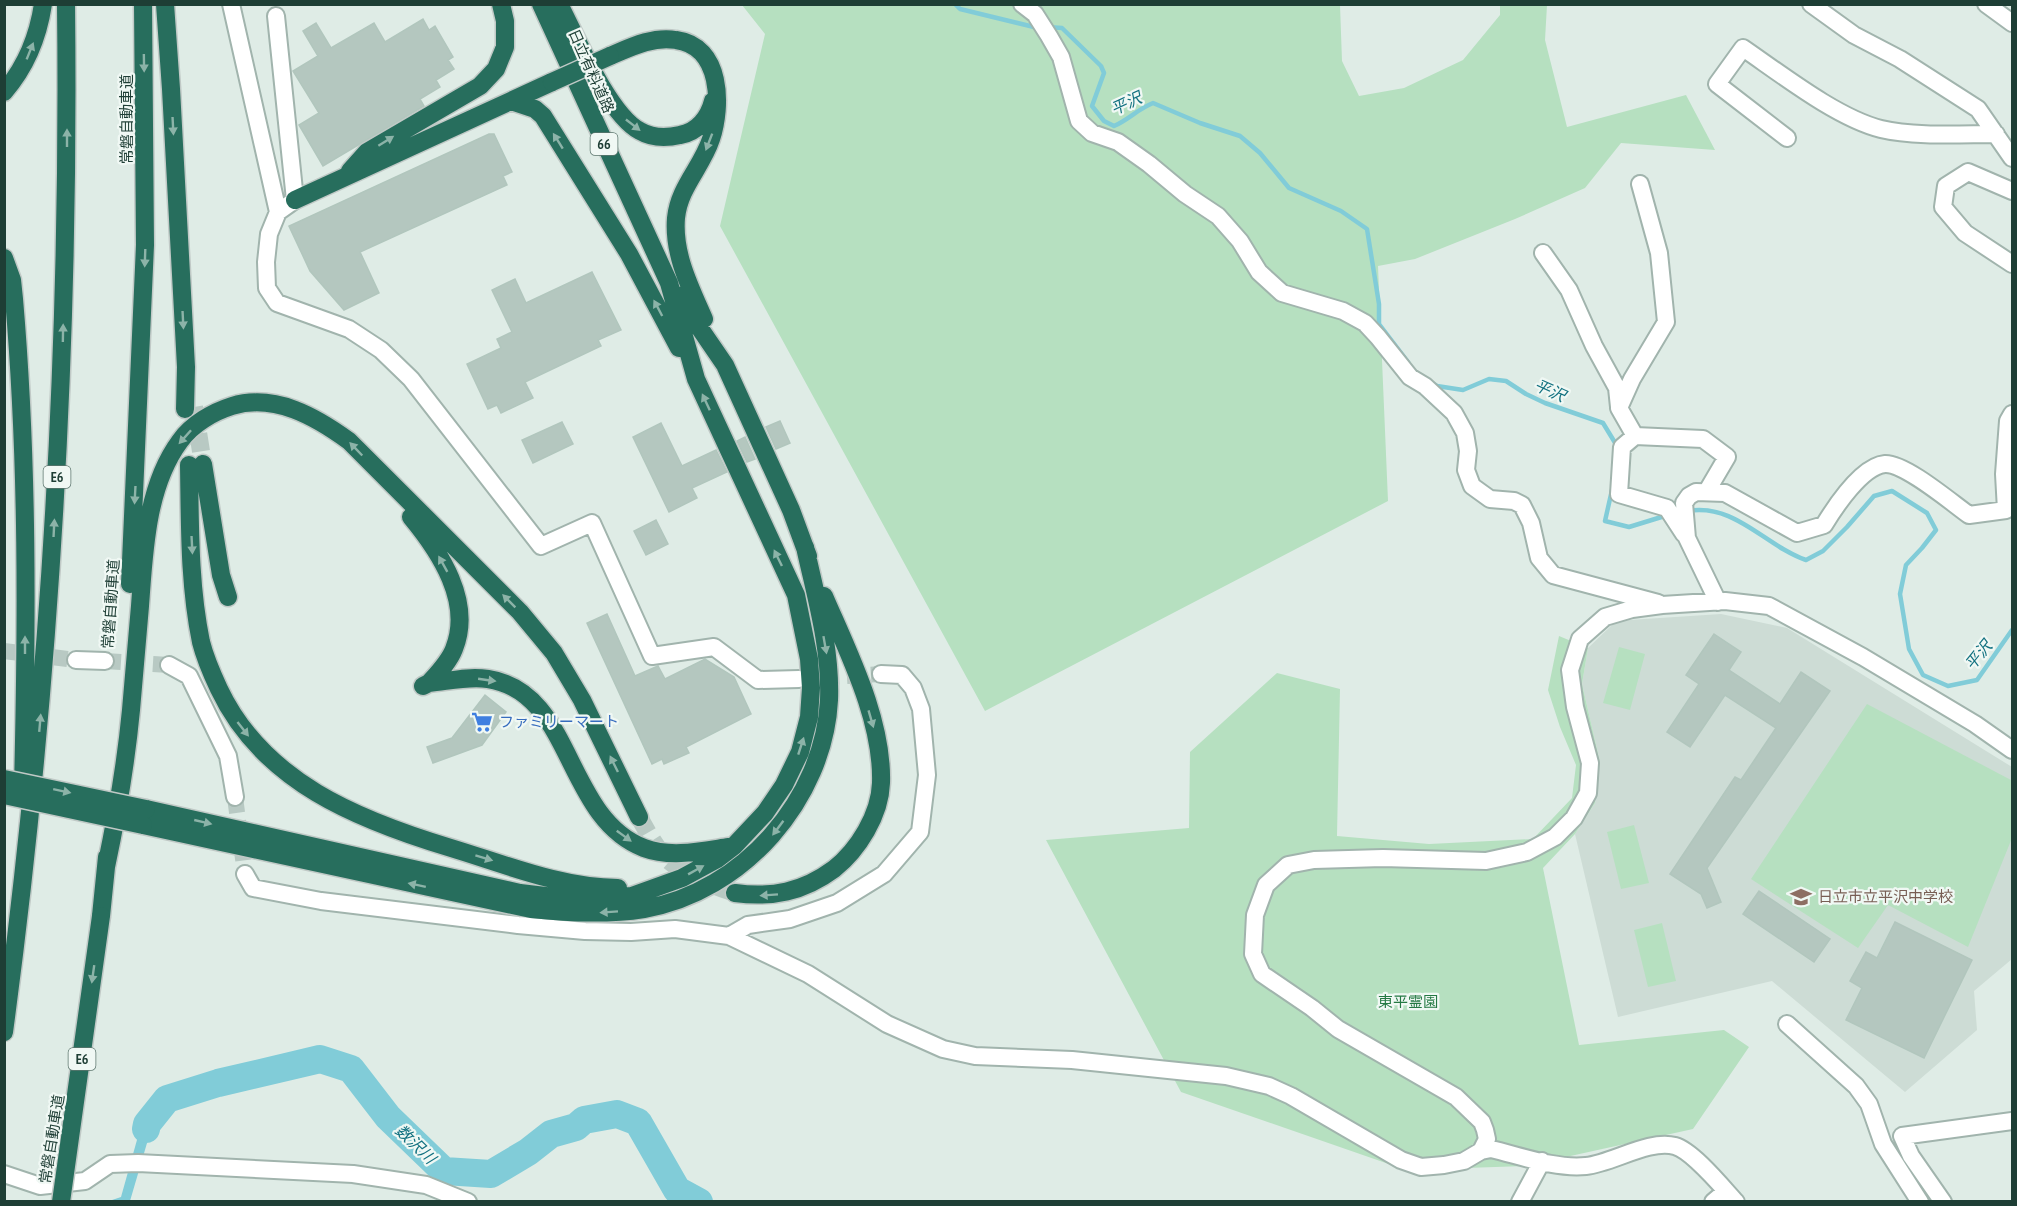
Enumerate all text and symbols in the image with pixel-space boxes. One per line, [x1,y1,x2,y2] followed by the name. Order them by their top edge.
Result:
[564,26,618,116] street label: 日立有料道路
[25,42,35,60] one-way arrow
[139,53,149,72] one-way arrow
[117,74,136,164] street label: 常磐自動車道
[1107,86,1147,119] water label: 平沢
[169,116,178,135] one-way arrow
[625,119,640,131] one-way arrow
[62,129,71,148] one-way arrow
[553,133,564,149] one-way arrow
[590,133,618,155] road number: 66
[704,133,714,151] one-way arrow
[378,135,394,146] one-way arrow
[140,248,149,267] one-way arrow
[653,300,663,317] one-way arrow
[179,311,188,330] one-way arrow
[58,324,68,343] one-way arrow
[1531,374,1571,406] water label: 平沢
[701,392,711,410] one-way arrow
[179,429,192,444] one-way arrow
[350,442,363,457] one-way arrow
[44,466,70,488] road number: E6
[131,485,140,504] one-way arrow
[50,519,59,538] one-way arrow
[187,535,196,554] one-way arrow
[774,549,783,566] one-way arrow
[438,555,448,572] one-way arrow
[98,558,123,650] street label: 常磐自動車道
[503,595,517,609] one-way arrow
[1960,635,1997,674] water label: 平沢
[20,636,30,655] one-way arrow
[821,636,830,655] one-way arrow
[478,676,497,685] one-way arrow
[470,710,494,734] supermarket icon: ファミリーマート
[867,710,876,728] one-way arrow
[499,712,619,731] place label: ファミリーマート
[35,713,45,732] one-way arrow
[237,721,250,737] one-way arrow
[797,737,806,755] one-way arrow
[609,756,619,773] one-way arrow
[52,787,71,796] one-way arrow
[194,818,213,827] one-way arrow
[773,821,785,836] one-way arrow
[615,830,631,842] one-way arrow
[475,854,493,863] one-way arrow
[688,865,705,875] one-way arrow
[407,880,426,890] one-way arrow
[1789,885,1813,909] school or university icon: 日立市立平沢中学校
[1818,887,1953,906] place label: 日立市立平沢中学校
[759,890,778,900] one-way arrow
[600,908,619,917] one-way arrow
[88,964,98,983] one-way arrow
[1378,992,1438,1011] park label: 東平霊園
[68,1048,96,1070] road number: E6
[35,1093,68,1185] street label: 常磐自動車道
[392,1120,442,1169] water label: 数沢川

